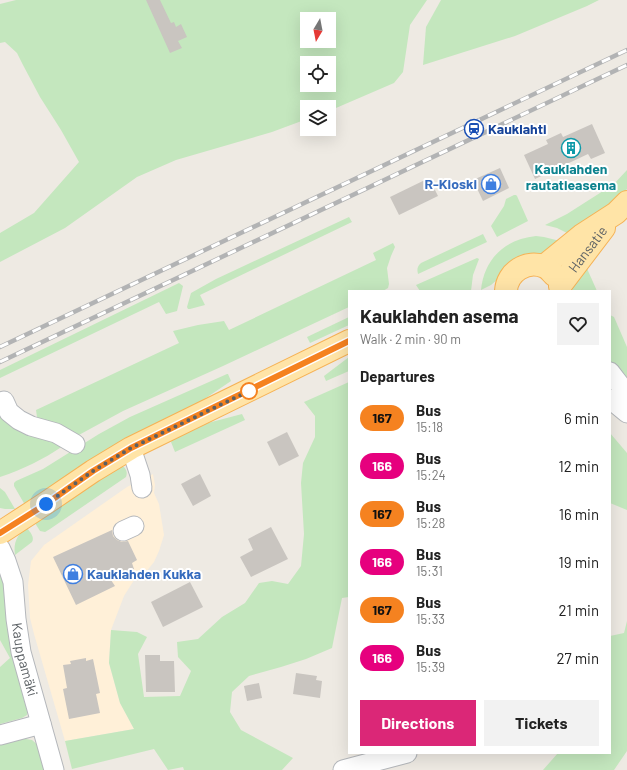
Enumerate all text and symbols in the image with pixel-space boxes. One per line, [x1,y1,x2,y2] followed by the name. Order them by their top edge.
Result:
[300,12,336,48] north arrow
[300,12,336,136] map controls
[300,56,336,92] button: locate
[300,100,336,136] button: layers
[463,118,485,140] station icon: Kauklahti
[488,120,547,137] place label: Kauklahti
[560,137,582,159] building icon: Kauklahden rautatieasema
[526,160,616,193] place label: Kauklahden rautatieasema
[480,173,502,195] shop icon: R-Kioski
[425,175,477,192] place label: R-Kioski
[564,222,610,276] street label: Hansatie
[557,303,599,345] button: heart
[360,304,519,327] text: Kauklahden asema
[360,331,461,347] text: Walk · 2 min · 90 m
[360,367,435,385] text: Departures
[240,382,258,400] unlabelled marker
[416,401,441,419] text: Bus
[372,409,392,426] text: 167
[564,409,599,427] text: 6 min
[416,419,443,435] text: 15:18
[416,449,441,467] text: Bus
[372,457,392,474] text: 166
[558,457,599,475] text: 12 min
[416,467,446,483] text: 15:24
[36,494,56,514] your location
[416,497,441,515] text: Bus
[372,505,392,522] text: 167
[559,505,599,523] text: 16 min
[416,515,445,531] text: 15:28
[416,545,441,563] text: Bus
[372,553,392,570] text: 166
[559,553,599,571] text: 19 min
[62,563,84,585] shop icon: Kauklahden Kukka
[416,563,443,579] text: 15:31
[87,565,201,582] place label: Kauklahden Kukka
[416,593,441,611] text: Bus
[372,601,392,618] text: 167
[559,601,599,619] text: 21 min
[416,611,445,627] text: 15:33
[9,621,42,698] street label: Kauppamäki
[416,641,441,659] text: Bus
[372,649,392,666] text: 166
[557,649,599,667] text: 27 min
[416,659,445,675] text: 15:39
[360,700,476,746] button: Directions
[484,700,599,746] button: Tickets

